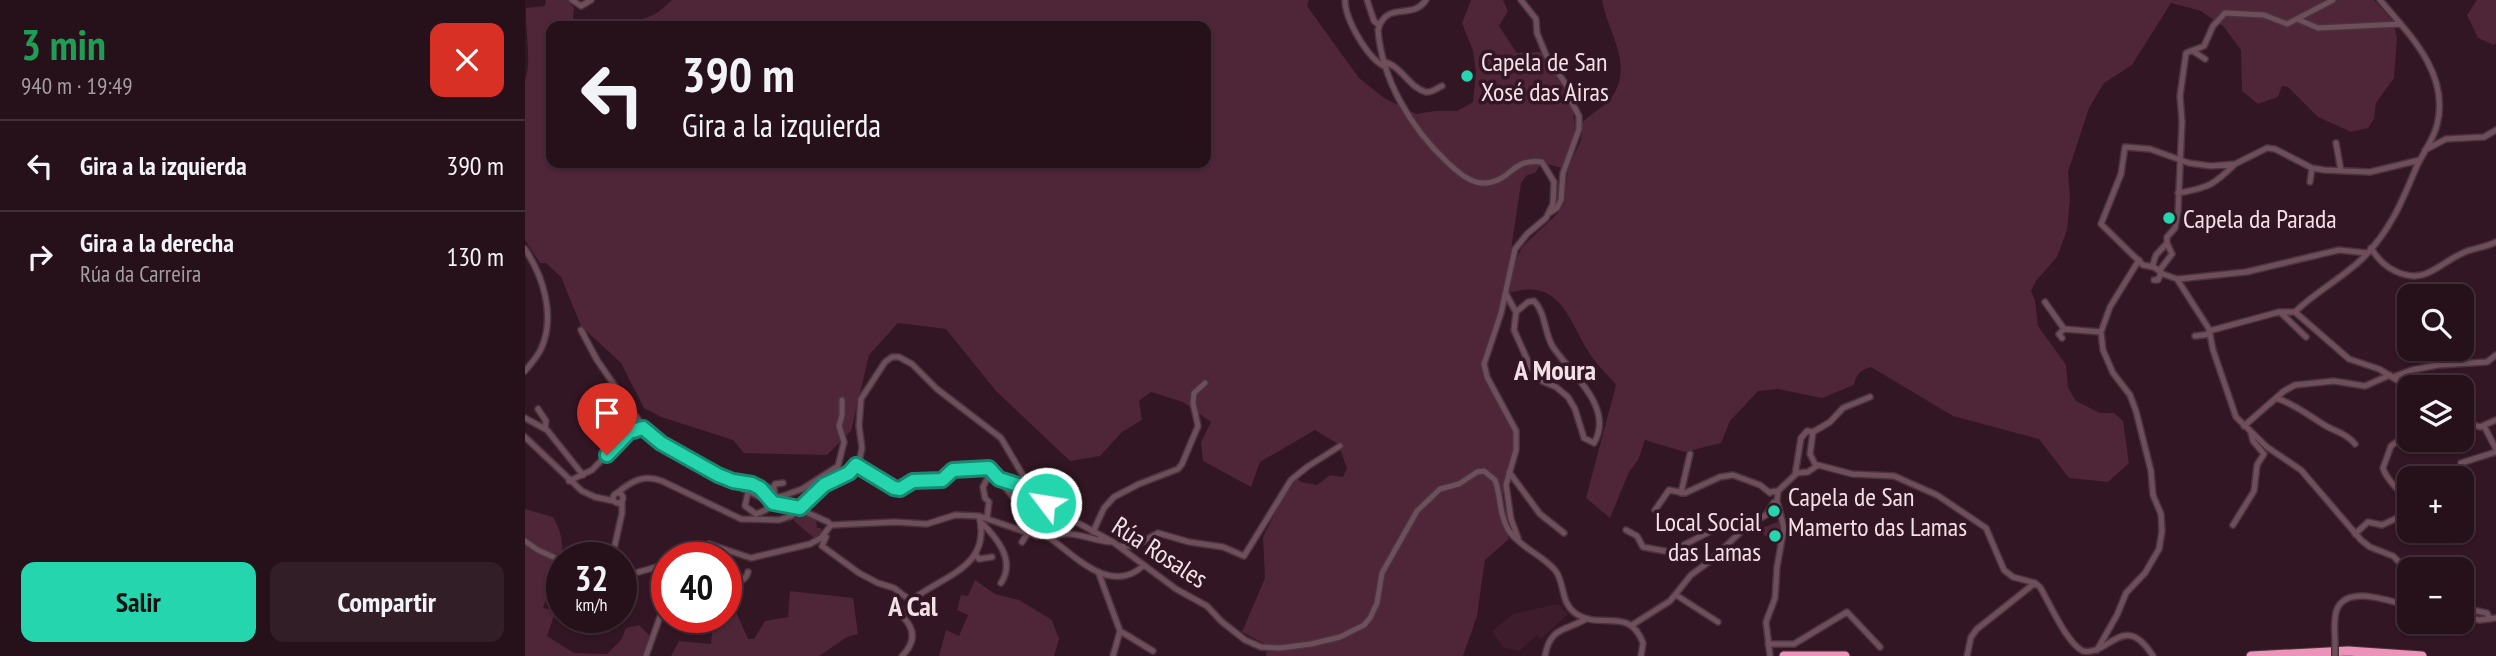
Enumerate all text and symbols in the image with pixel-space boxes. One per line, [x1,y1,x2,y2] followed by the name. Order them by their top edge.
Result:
[21,17,106,72] text: 3 min
[430,23,504,97] button: close
[682,42,795,106] text: 390 m
[1481,45,1609,108] place label: Capela de San Xosé das Airas
[567,49,658,140] icon: left
[1459,68,1475,84] marker: Capela de San Xosé das Airas
[21,71,133,100] text: 940 m · 19:49
[682,104,881,146] text: Gira a la izquierda
[21,147,59,185] icon: left
[80,149,247,182] text: Gira a la izquierda
[446,149,504,182] text: 390 m
[2183,202,2337,235] place label: Capela da Parada
[2161,210,2177,226] marker: Capela da Parada
[80,226,234,259] text: Gira a la derecha
[21,238,59,276] icon: right
[446,240,504,273] text: 130 m
[80,259,201,288] text: Rúa da Carreira
[2397,284,2474,634] map controls
[2397,284,2474,361] button: search
[1513,351,1596,388] district label: A Moura
[2397,375,2474,452] button: layers
[577,383,637,455] pin
[588,394,626,432] icon: arrive
[1009,466,1083,540] position arrow
[2397,466,2474,543] button: +
[1788,480,1967,543] place label: Capela de San Mamerto das Lamas
[1766,503,1782,519] marker: Capela de San Mamerto das Lamas
[1655,505,1761,568] place label: Local Social das Lamas
[1106,509,1214,595] street label: Rúa Rosales
[1767,528,1783,544] marker: Local Social das Lamas
[651,542,742,633] speed limit sign: 40
[575,555,608,601] text: 32
[2397,557,2474,634] button: −
[21,562,256,642] button: Salir
[270,562,504,642] button: Compartir
[887,587,938,624] district label: A Cal
[576,593,607,616] text: km/h

